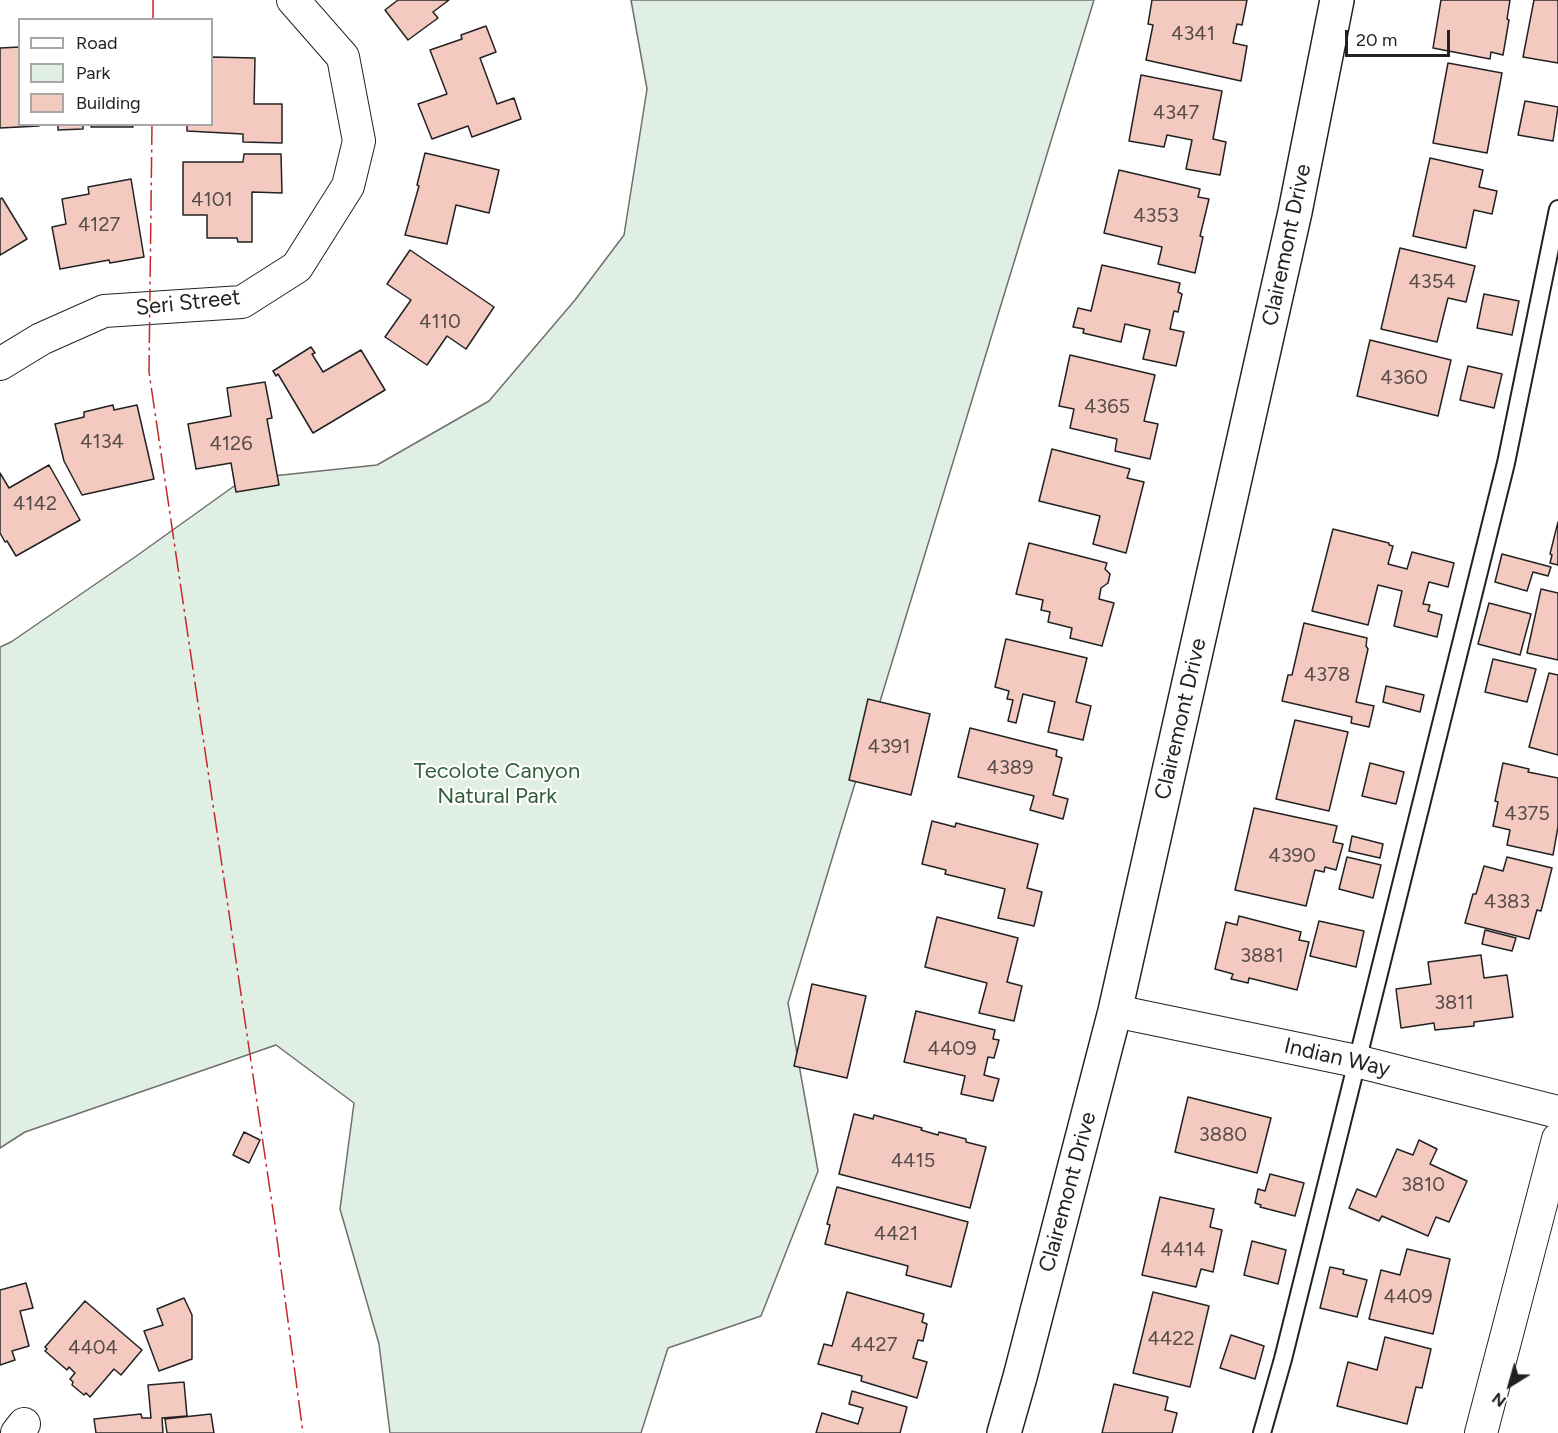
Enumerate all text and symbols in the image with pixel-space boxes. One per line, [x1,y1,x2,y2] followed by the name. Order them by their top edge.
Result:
[18,18,213,126] legend
[1348,18,1453,56] scale bar
[1171,22,1215,46] house number: 4341
[1356,29,1397,51] text: 20 m
[76,32,117,54] text: Road
[76,62,110,84] text: Park
[76,92,141,114] text: Building
[1153,101,1199,125] house number: 4347
[1257,162,1317,328] street label: Clairemont Drive
[191,188,233,212] house number: 4101
[1133,204,1179,228] house number: 4353
[78,213,120,237] house number: 4127
[1408,270,1456,294] house number: 4354
[134,284,242,322] street label: Seri Street
[419,310,461,334] house number: 4110
[1380,366,1428,390] house number: 4360
[1084,395,1130,419] house number: 4365
[80,430,124,454] house number: 4134
[209,432,253,456] house number: 4126
[13,492,57,516] house number: 4142
[1150,636,1212,802] street label: Clairemont Drive
[1304,663,1350,687] house number: 4378
[868,735,910,759] house number: 4391
[987,756,1033,780] house number: 4389
[414,759,580,810] park label: Tecolote Canyon Natural Park
[1504,802,1550,826] house number: 4375
[1268,844,1316,868] house number: 4390
[1484,890,1530,914] house number: 4383
[1240,944,1284,968] house number: 3881
[1434,991,1474,1015] house number: 3811
[1281,1033,1393,1083] street label: Indian Way
[928,1037,976,1061] house number: 4409
[1034,1109,1102,1275] street label: Clairemont Drive
[1199,1123,1247,1147] house number: 3880
[891,1149,935,1173] house number: 4415
[1401,1173,1445,1197] house number: 3810
[874,1222,918,1246] house number: 4421
[1160,1238,1206,1262] house number: 4414
[1384,1285,1432,1309] house number: 4409
[1147,1327,1195,1351] house number: 4422
[851,1333,897,1357] house number: 4427
[68,1336,118,1360] house number: 4404
[1480,1355,1540,1415] north arrow
[1488,1388,1510,1411] text: N

